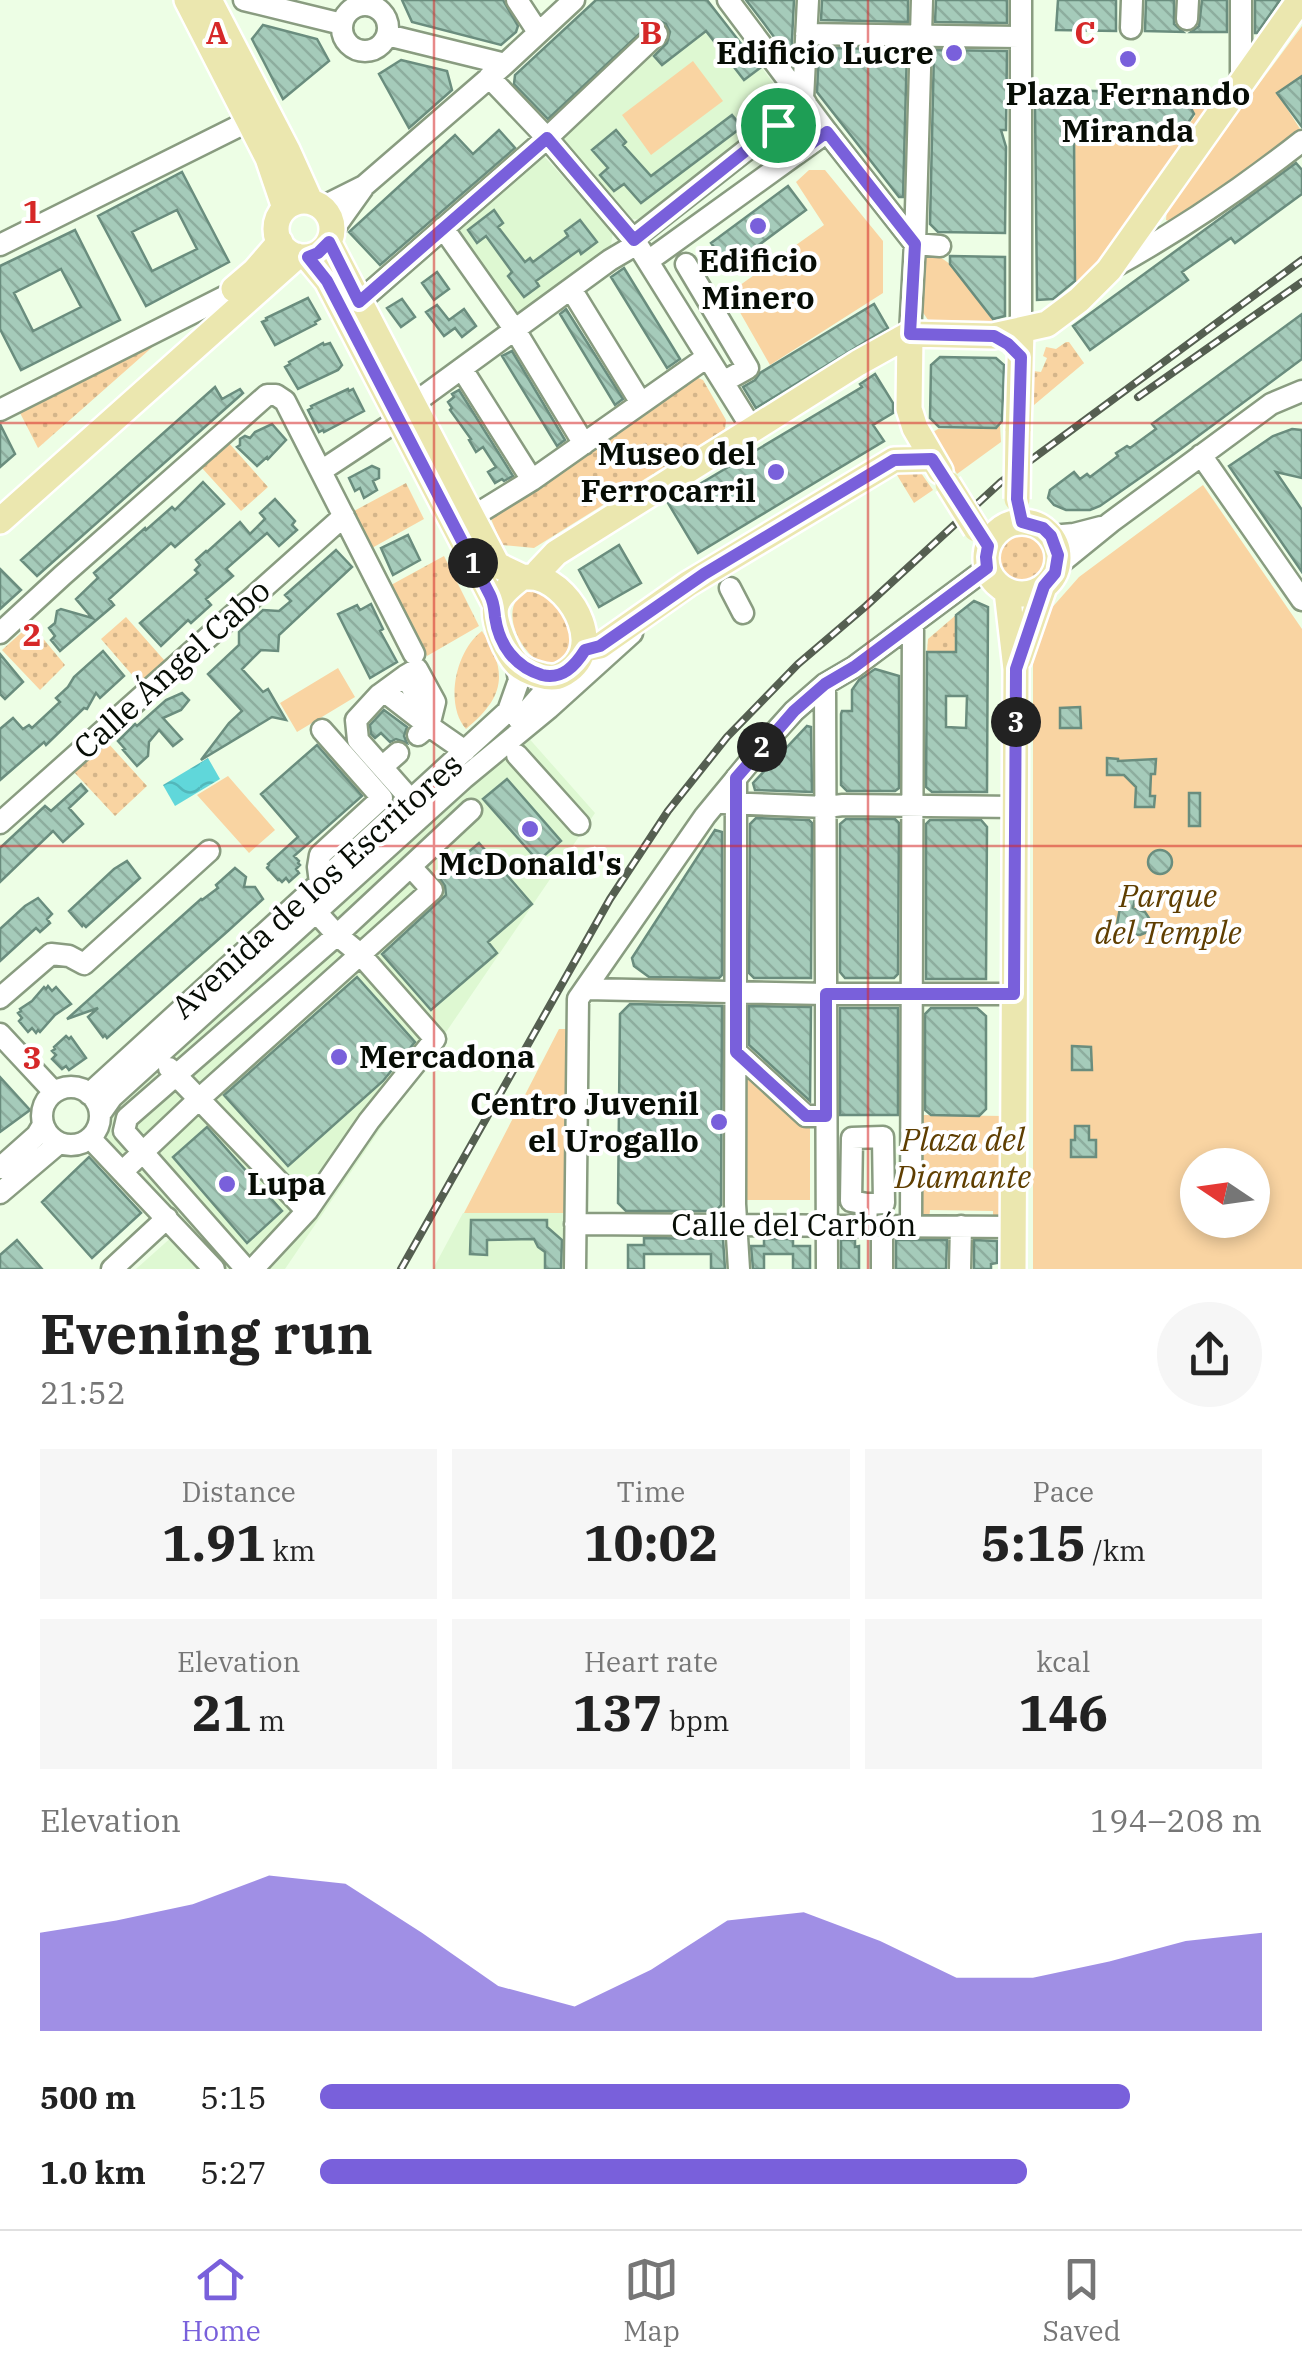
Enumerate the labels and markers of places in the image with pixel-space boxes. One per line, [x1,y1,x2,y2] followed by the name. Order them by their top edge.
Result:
[716,31,934,73] place label: Edificio Lucre
[943,42,965,64] marker: Edificio Lucre
[1117,48,1139,70] marker: Plaza Fernando Miranda
[1006,72,1250,151] place label: Plaza Fernando Miranda
[736,83,821,168] pin
[747,215,769,237] marker: Edificio Minero
[698,239,818,318] place label: Edificio Minero
[581,432,756,511] place label: Museo del Ferrocarril
[765,461,787,483] marker: Museo del Ferrocarril
[448,538,498,588] pin: 1
[991,697,1041,747] pin: 3
[737,722,787,772] pin: 2
[519,818,541,840] marker: McDonald's
[438,842,622,884] place label: McDonald's
[359,1035,535,1077] place label: Mercadona
[328,1046,350,1068] marker: Mercadona
[470,1082,699,1161] place label: Centro Juvenil el Urogallo
[708,1111,730,1133] marker: Centro Juvenil el Urogallo
[247,1162,326,1204] place label: Lupa
[216,1173,238,1195] marker: Lupa

